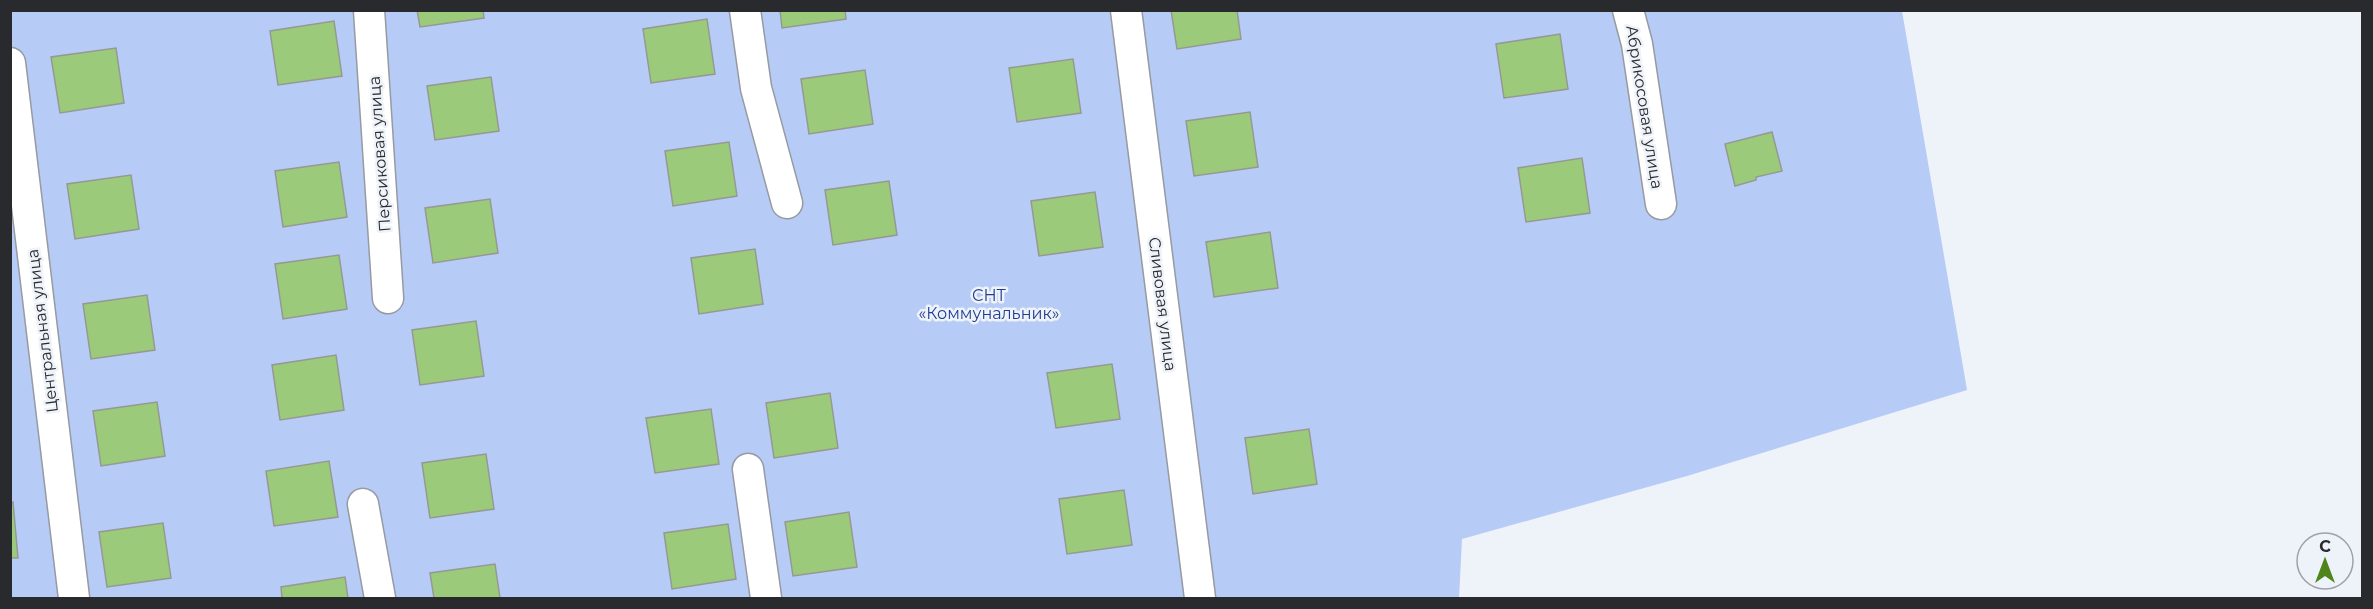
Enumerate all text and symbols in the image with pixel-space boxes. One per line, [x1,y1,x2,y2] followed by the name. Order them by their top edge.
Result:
[1622,24,1667,190] street label: Абрикосовая улица
[365,75,394,233] street label: Персиковая улица
[1145,236,1180,372] street label: Сливовая улица
[23,248,62,414] street label: Центральная улица
[919,286,1059,323] park label: СНТ «Коммунальник»
[2295,531,2355,591] north arrow
[2319,537,2331,556] text: С

